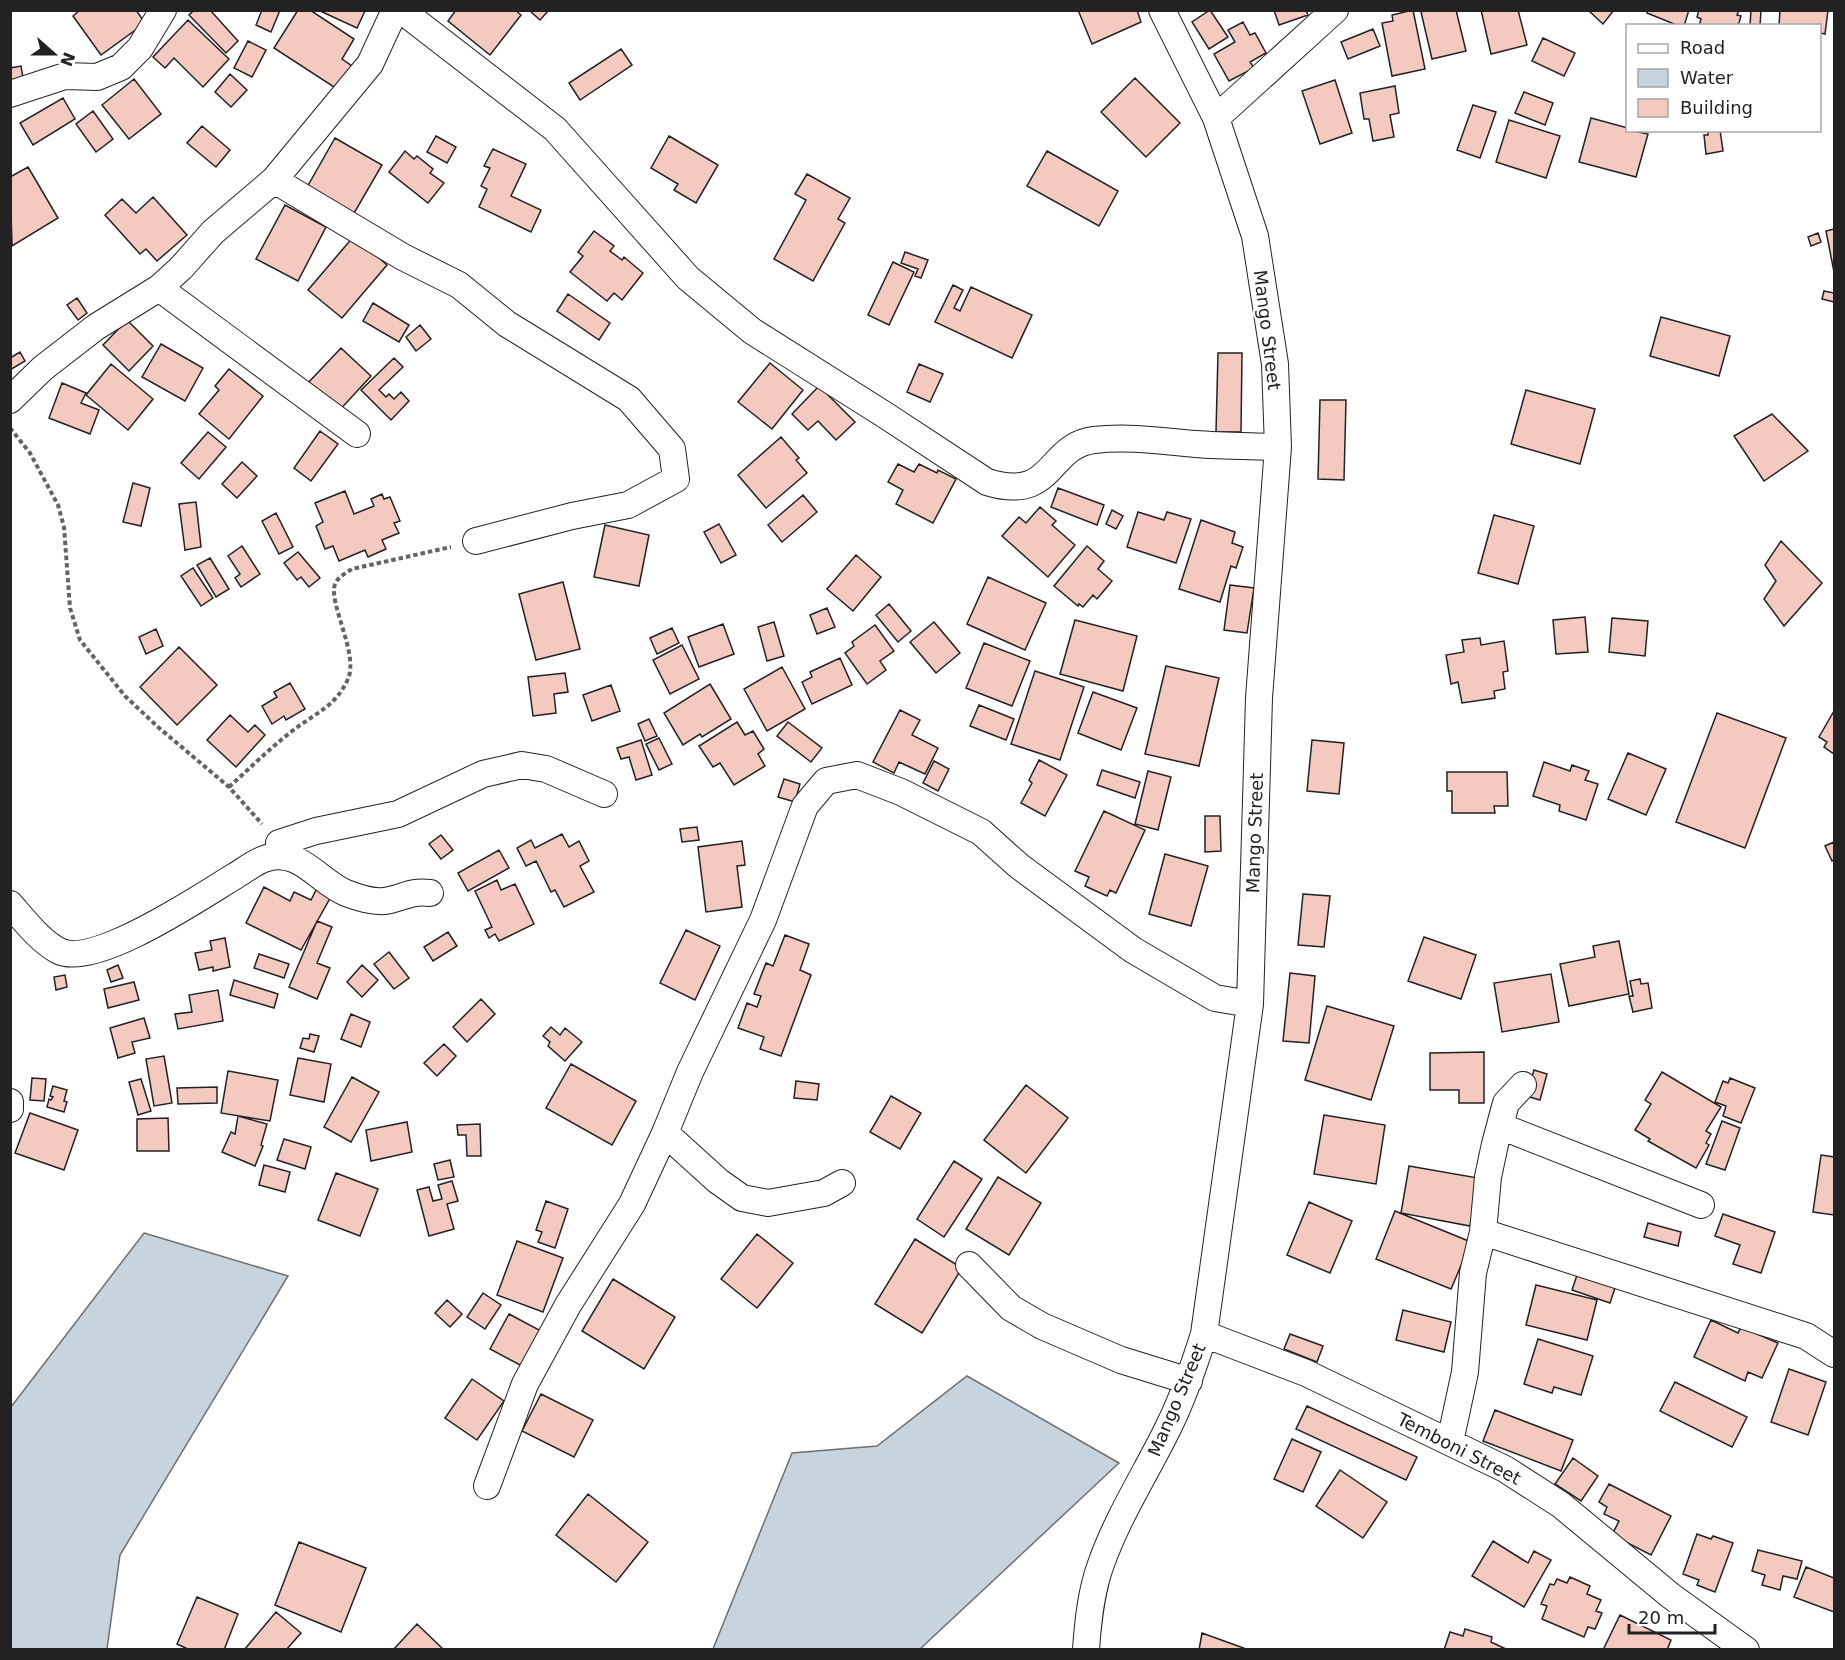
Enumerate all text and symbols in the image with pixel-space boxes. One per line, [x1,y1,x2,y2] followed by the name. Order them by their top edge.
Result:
[24,24,84,84] north arrow
[1626,24,1821,132] legend
[1680,37,1725,58] text: Road
[56,50,79,69] text: N
[1680,67,1734,88] text: Water
[1680,97,1753,118] text: Building
[1250,269,1285,391] street label: Mango Street
[1242,772,1267,894] street label: Mango Street
[1143,1340,1210,1460] street label: Mango Street
[1393,1408,1524,1489] street label: Temboni Street
[1629,1597,1714,1635] scale bar
[1638,1607,1684,1628] text: 20 m

